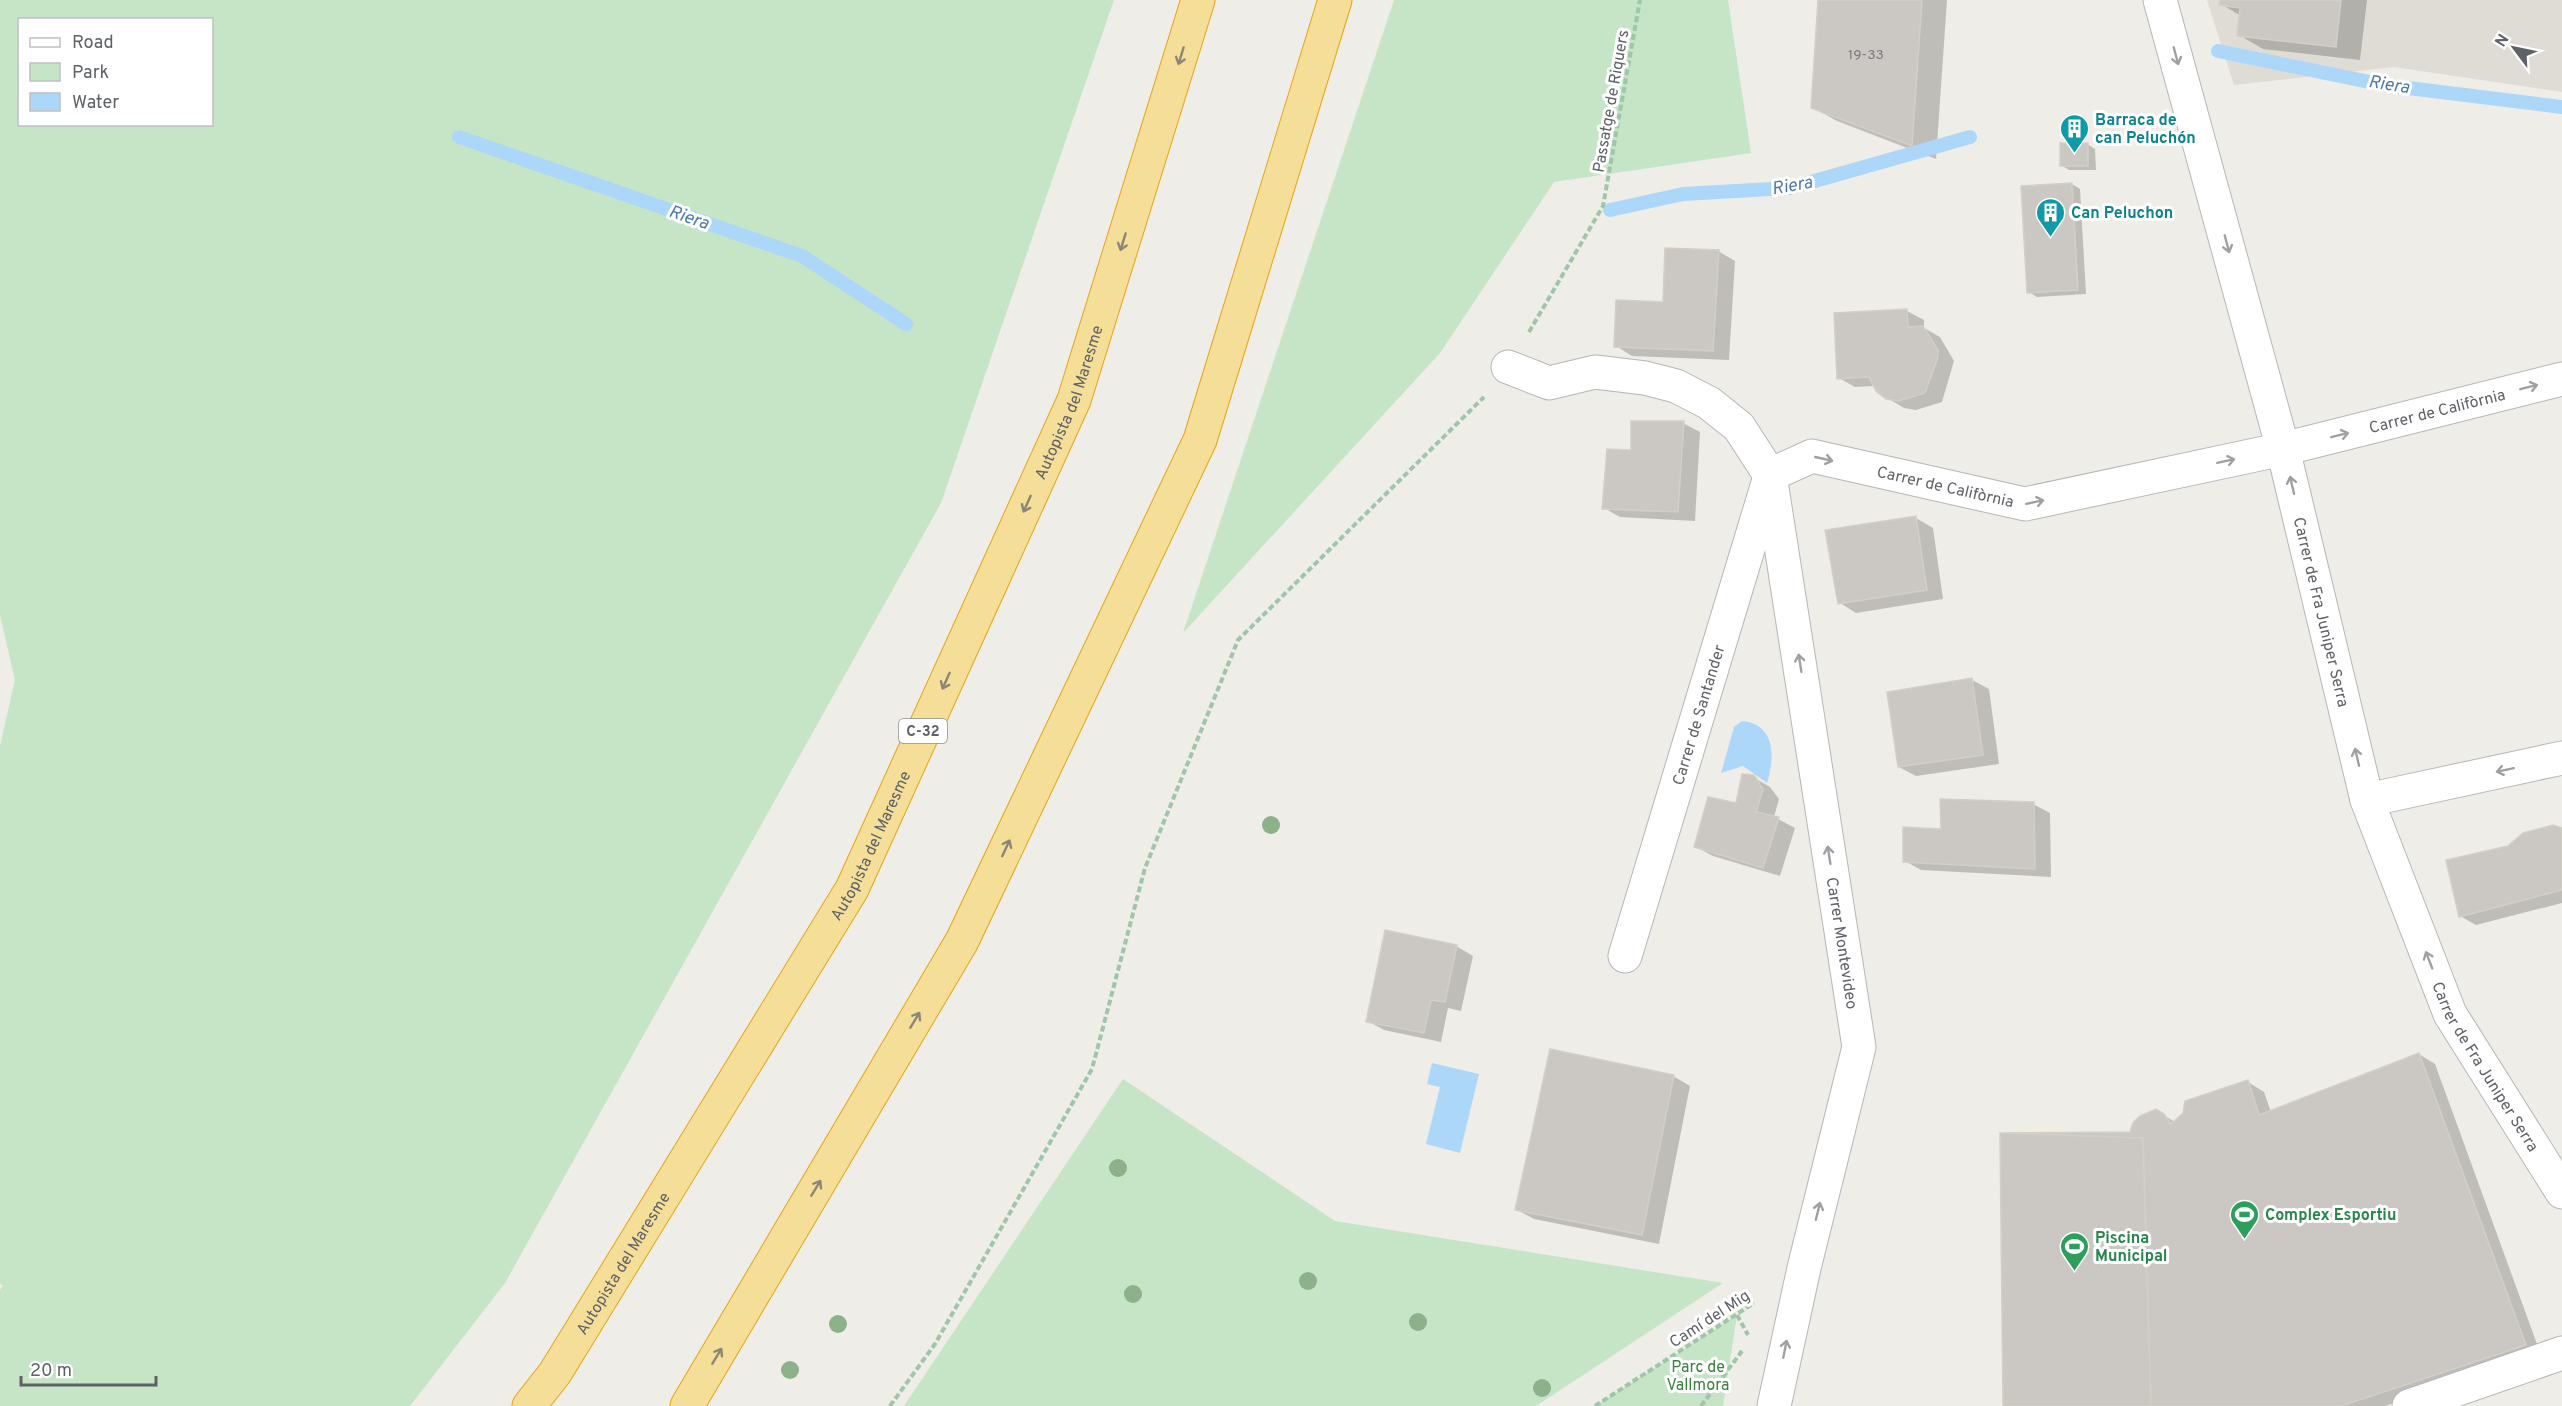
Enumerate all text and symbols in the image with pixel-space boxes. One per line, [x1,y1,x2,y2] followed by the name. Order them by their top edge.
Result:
[18,18,213,126] legend
[2484,18,2544,78] north arrow
[1590,28,1634,174] street label: Passatge de Riquers
[2491,31,2515,51] text: N
[72,32,114,55] text: Road
[1175,46,1186,65] one-way arrow
[1848,47,1884,64] house number: 19-33
[2170,47,2182,66] one-way arrow
[72,62,109,85] text: Park
[2367,71,2412,100] water label: Riera
[72,92,119,115] text: Water
[2095,111,2196,149] place label: Barraca de can Peluchón
[2058,112,2090,154] building icon: Barraca de can Peluchón
[1770,171,1815,201] water label: Riera
[2034,196,2066,238] building icon: Can Peluchon
[665,201,712,236] water label: Riera
[2071,204,2173,224] place label: Can Peluchon
[1117,232,1128,251] one-way arrow
[2222,235,2233,254] one-way arrow
[1031,323,1109,483] street label: Autopista del Maresme
[2519,381,2538,393] one-way arrow
[2367,386,2508,439] street label: Carrer de Califòrnia
[2330,428,2349,440] one-way arrow
[1814,454,1834,465] one-way arrow
[2216,455,2235,466] one-way arrow
[1875,463,2016,513] street label: Carrer de Califòrnia
[2286,476,2297,495] one-way arrow
[1021,494,1032,512] one-way arrow
[2026,495,2045,507] one-way arrow
[2288,515,2352,709] street label: Carrer de Fra Juniper Serra
[1669,643,1731,788] street label: Carrer de Santander
[1794,653,1805,673] one-way arrow
[940,672,952,690] one-way arrow
[899,719,947,743] road number: C-32
[2350,747,2362,766] one-way arrow
[2496,765,2515,777] one-way arrow
[827,768,916,925] street label: Autopista del Maresme
[1001,839,1013,857] one-way arrow
[1824,846,1835,866] one-way arrow
[1821,876,1861,1011] street label: Carrer Montevideo
[2423,951,2434,970] one-way arrow
[2426,979,2542,1156] street label: Carrer de Fra Juniper Serra
[909,1012,921,1029] one-way arrow
[810,1180,822,1197] one-way arrow
[573,1189,676,1339] street label: Autopista del Maresme
[2228,1198,2260,1240] sports icon: Complex Esportiu
[1813,1202,1825,1221] one-way arrow
[2265,1206,2396,1226] place label: Complex Esportiu
[2095,1229,2168,1267] place label: Piscina Municipal
[2058,1230,2090,1272] sports icon: Piscina Municipal
[1666,1286,1754,1353] street label: Camí del Mig
[1780,1339,1791,1359] one-way arrow
[711,1348,723,1365] one-way arrow
[21,1349,156,1387] scale bar
[1666,1358,1730,1396] park label: Parc de Vallmora
[30,1360,72,1383] text: 20 m

